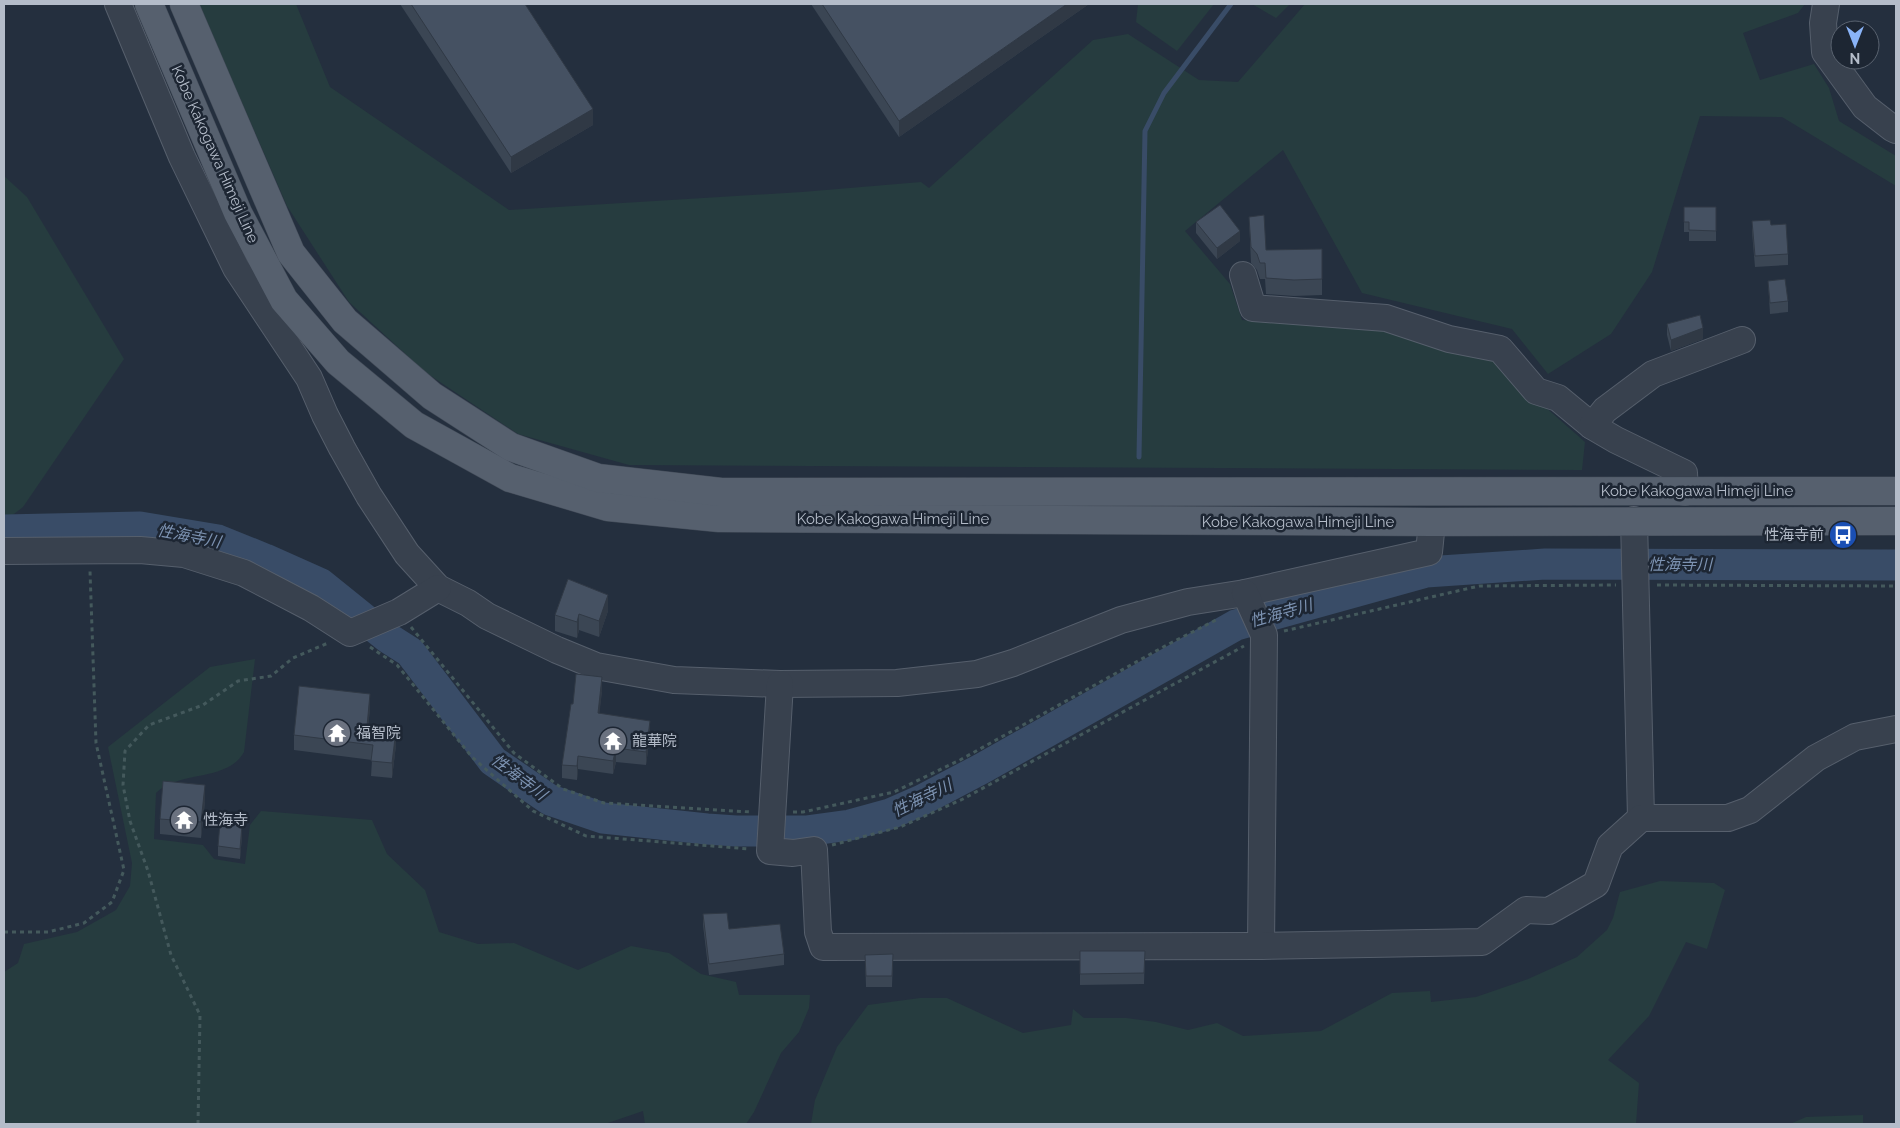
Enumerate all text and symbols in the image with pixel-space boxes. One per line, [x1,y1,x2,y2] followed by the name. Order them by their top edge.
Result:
[1830,20,1880,70] north arrow
[1850,50,1860,66] text: N
[168,62,262,246] street label: Kobe Kakogawa Himeji Line
[1601,482,1793,500] street label: Kobe Kakogawa Himeji Line
[797,510,989,528] street label: Kobe Kakogawa Himeji Line
[1202,513,1394,531] street label: Kobe Kakogawa Himeji Line
[1828,520,1858,550] bus stop icon: 性海寺前
[156,521,224,552] water label: 性海寺川
[1764,526,1824,544] place label: 性海寺前
[1648,555,1714,574] water label: 性海寺川
[1248,594,1316,631] water label: 性海寺川
[322,718,352,748] temple icon: 福智院
[356,724,401,742] place label: 福智院
[598,726,628,756] temple icon: 龍華院
[632,732,677,750] place label: 龍華院
[488,750,552,805] water label: 性海寺川
[889,775,957,821] water label: 性海寺川
[169,805,199,835] temple icon: 性海寺
[203,811,248,829] place label: 性海寺

